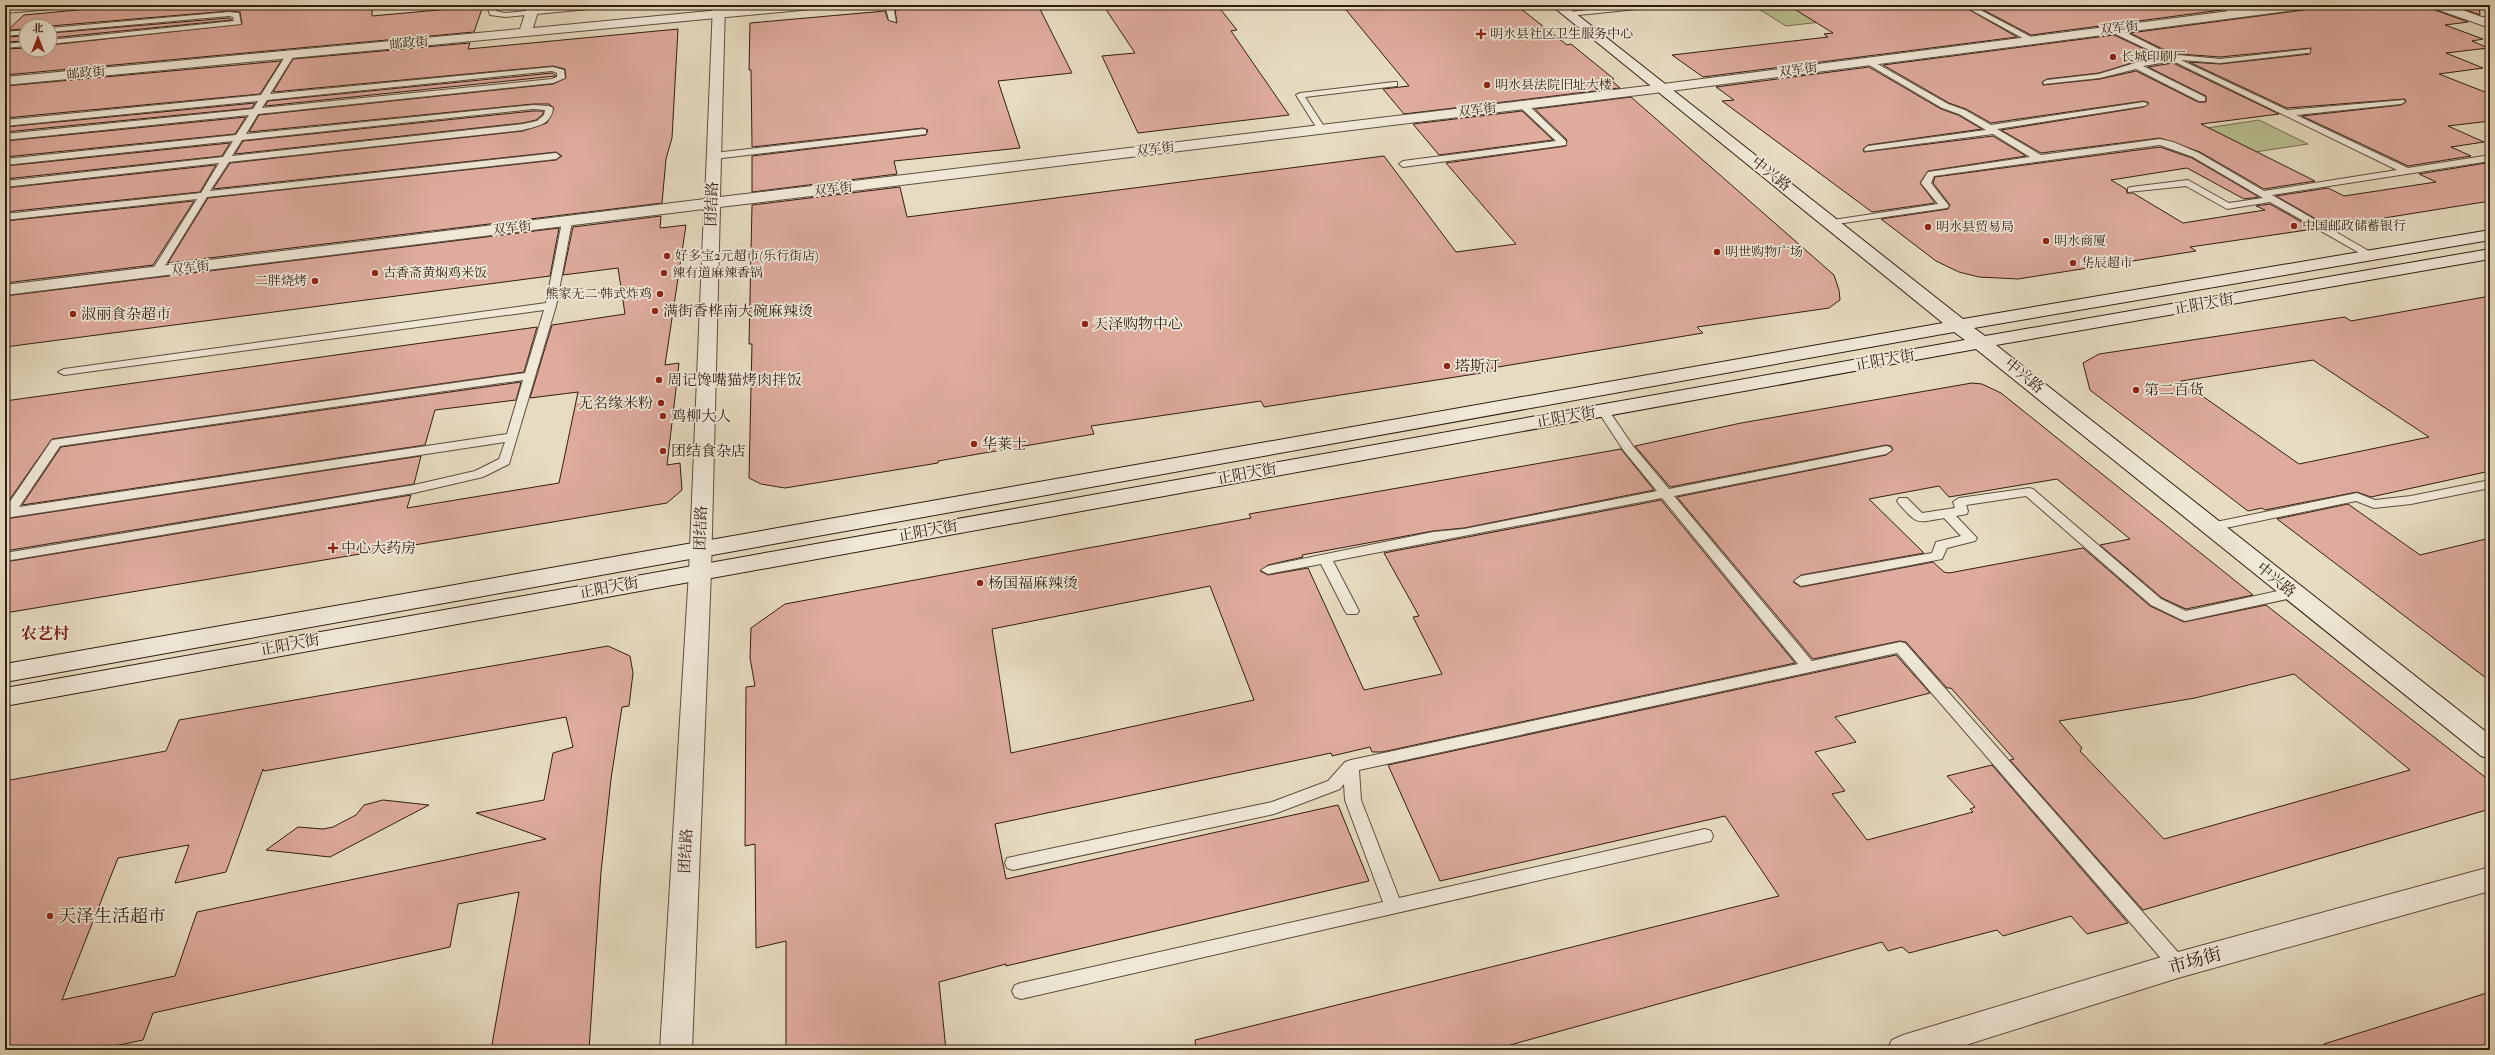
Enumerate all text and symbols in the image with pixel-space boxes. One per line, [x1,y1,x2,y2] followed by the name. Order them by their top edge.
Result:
[18,18,58,58] north arrow
[2099,18,2139,38] street label: 双军街
[33,22,44,35] text: 北
[1490,26,1633,42] place label: 明水县社区卫生服务中心
[1475,28,1487,40] marker: 明水县社区卫生服务中心
[389,33,429,53] street label: 邮政街
[2121,49,2186,65] place label: 长城印刷厂
[2108,52,2118,62] marker: 长城印刷厂
[1778,59,1818,81] street label: 双军街
[66,63,106,83] street label: 邮政街
[1495,77,1612,93] place label: 明水县法院旧址大楼
[1482,80,1492,90] marker: 明水县法院旧址大楼
[1457,100,1497,120] street label: 双军街
[1135,139,1175,159] street label: 双军街
[1747,153,1795,195] street label: 中兴路
[813,179,853,199] street label: 双军街
[702,181,722,227] street label: 团结路
[492,218,532,238] street label: 双军街
[2302,218,2406,234] place label: 中国邮政储蓄银行
[1936,219,2014,235] place label: 明水县贸易局
[2289,221,2299,231] marker: 中国邮政储蓄银行
[1923,222,1933,232] marker: 明水县贸易局
[2054,233,2106,249] place label: 明水商厦
[2041,236,2051,246] marker: 明水商厦
[1725,244,1803,260] place label: 明世购物广场
[1712,247,1722,257] marker: 明世购物广场
[675,248,819,264] place label: 好多宝2元超市(乐行街店)
[662,251,672,261] marker: 好多宝2元超市(乐行街店)
[2081,255,2133,271] place label: 华辰超市
[170,258,210,278] street label: 双军街
[2068,258,2078,268] marker: 华辰超市
[383,265,487,281] place label: 古香斋黄焖鸡米饭
[672,265,763,281] place label: 辣有道麻辣香锅
[370,268,380,278] marker: 古香斋黄焖鸡米饭
[659,268,669,278] marker: 辣有道麻辣香锅
[255,273,307,289] place label: 二胖烧烤
[310,276,320,286] marker: 二胖烧烤
[545,286,652,302] place label: 熊家无二·韩式炸鸡
[655,289,665,299] marker: 熊家无二·韩式炸鸡
[2173,289,2235,319] street label: 正阳大街
[663,302,813,321] place label: 满街香桦南大碗麻辣烫
[81,305,171,324] place label: 淑丽食杂超市
[650,306,660,316] marker: 满街香桦南大碗麻辣烫
[68,309,78,319] marker: 淑丽食杂超市
[1093,315,1183,334] place label: 天泽购物中心
[1080,319,1090,329] marker: 天泽购物中心
[1854,345,1916,375] street label: 正阳大街
[2001,354,2047,398] street label: 中兴路
[1455,357,1500,376] place label: 塔斯汀
[1442,361,1452,371] marker: 塔斯汀
[667,371,802,390] place label: 周记馋嘴猫烤肉拌饭
[654,375,664,385] marker: 周记馋嘴猫烤肉拌饭
[2144,381,2204,400] place label: 第二百货
[2131,385,2141,395] marker: 第二百货
[578,394,653,413] place label: 无名缘米粉
[656,398,666,408] marker: 无名缘米粉
[1535,402,1597,432] street label: 正阳大街
[671,407,731,426] place label: 鸡柳大人
[658,411,668,421] marker: 鸡柳大人
[982,435,1027,454] place label: 华莱士
[969,439,979,449] marker: 华莱士
[671,442,746,461] place label: 团结食杂店
[658,446,668,456] marker: 团结食杂店
[1216,459,1278,489] street label: 正阳大街
[691,505,711,551] street label: 团结路
[897,516,959,546] street label: 正阳大街
[341,539,416,558] place label: 中心大药房
[328,543,338,553] marker: 中心大药房
[2253,558,2299,602] street label: 中兴路
[578,573,640,603] street label: 正阳大街
[988,574,1078,593] place label: 杨国福麻辣烫
[975,578,985,588] marker: 杨国福麻辣烫
[21,624,69,644] district label: 农艺村
[259,630,321,660] street label: 正阳大街
[675,828,697,874] street label: 团结路
[58,905,166,928] place label: 天泽生活超市
[45,911,55,921] marker: 天泽生活超市
[2166,943,2224,979] street label: 市场街

